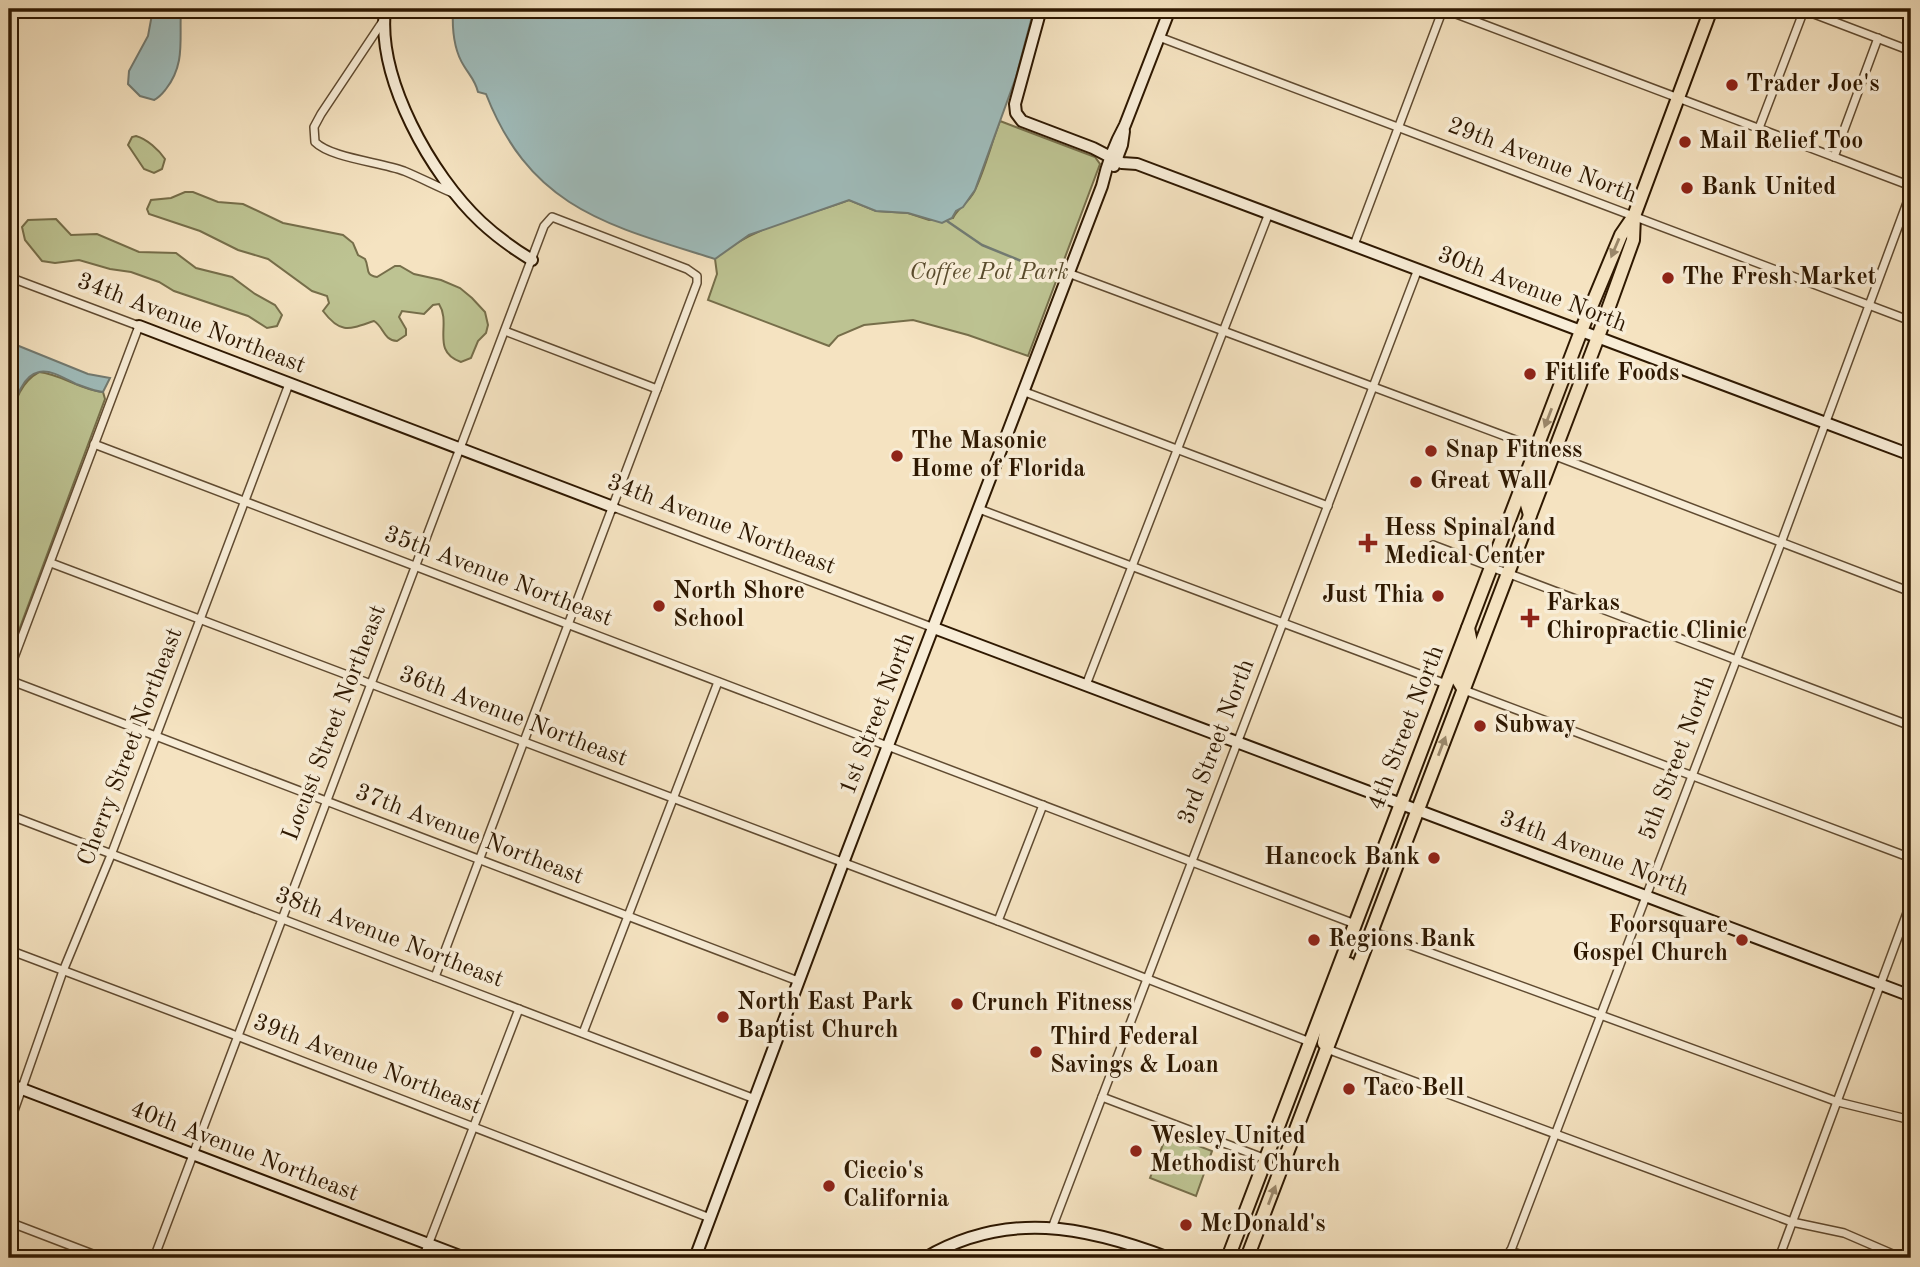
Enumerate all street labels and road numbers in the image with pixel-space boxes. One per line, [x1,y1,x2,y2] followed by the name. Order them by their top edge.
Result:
[1444,114,1640,208] street label: 29th Avenue North
[1434,243,1630,337] street label: 30th Avenue North
[74,269,308,379] street label: 34th Avenue Northeast
[604,470,838,580] street label: 34th Avenue Northeast
[381,522,615,632] street label: 35th Avenue Northeast
[279,602,391,844] street label: Locust Street Northeast
[74,625,188,869] street label: Cherry Street Northeast
[836,630,920,798] street label: 1st Street North
[1365,642,1449,814] street label: 4th Street North
[1174,656,1260,828] street label: 3rd Street North
[396,662,630,772] street label: 36th Avenue Northeast
[1636,672,1720,844] street label: 5th Street North
[352,780,586,890] street label: 37th Avenue Northeast
[1496,807,1692,901] street label: 34th Avenue North
[272,883,506,993] street label: 38th Avenue Northeast
[250,1010,484,1120] street label: 39th Avenue Northeast
[127,1097,361,1207] street label: 40th Avenue Northeast

